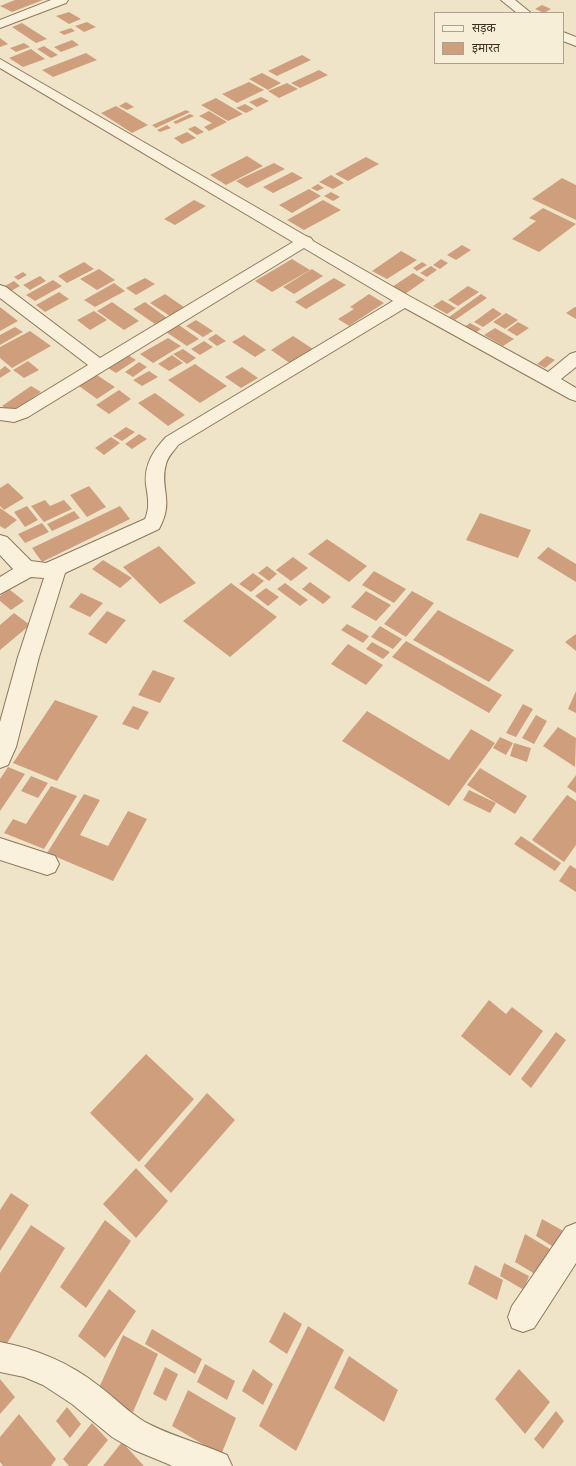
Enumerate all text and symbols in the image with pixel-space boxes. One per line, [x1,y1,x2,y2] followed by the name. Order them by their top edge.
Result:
[434,12,564,64] legend
[472,19,496,35] text: सड़क
[472,39,500,55] text: इमारत

